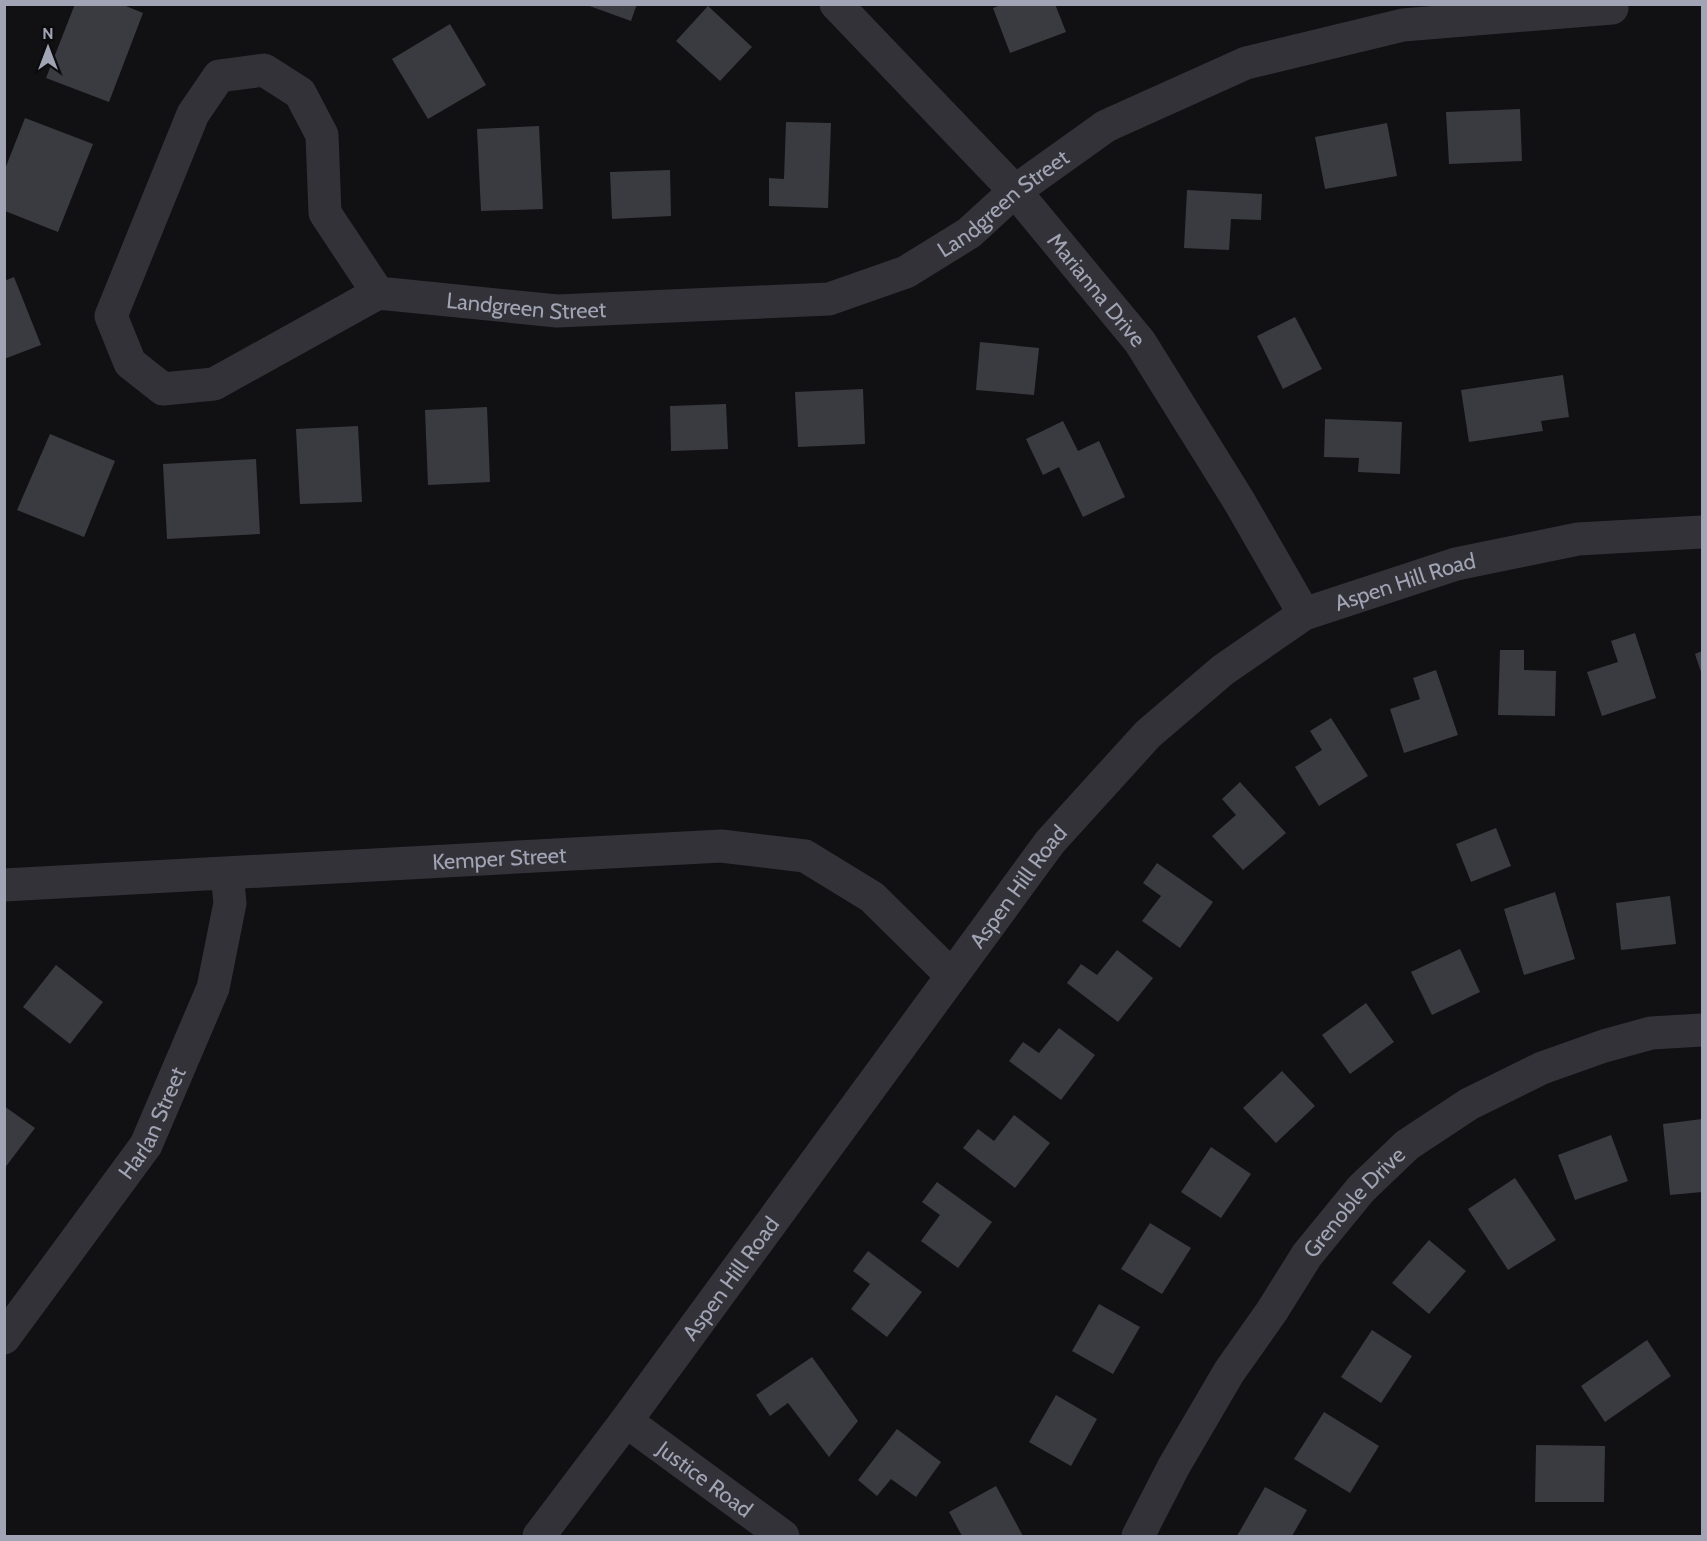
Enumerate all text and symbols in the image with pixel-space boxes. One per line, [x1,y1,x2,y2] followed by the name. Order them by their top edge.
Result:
[18,18,78,78] north arrow
[42,24,54,43] text: N
[932,143,1074,263] street label: Landgreen Street
[1042,227,1152,352] street label: Marianna Drive
[445,286,607,325] street label: Landgreen Street
[1331,547,1478,617] street label: Aspen Hill Road
[963,819,1072,953] street label: Aspen Hill Road
[431,841,568,875] street label: Kemper Street
[112,1062,191,1184] street label: Harlan Street
[1297,1141,1410,1263] street label: Grenoble Drive
[676,1211,785,1345] street label: Aspen Hill Road
[651,1434,758,1523] street label: Justice Road

